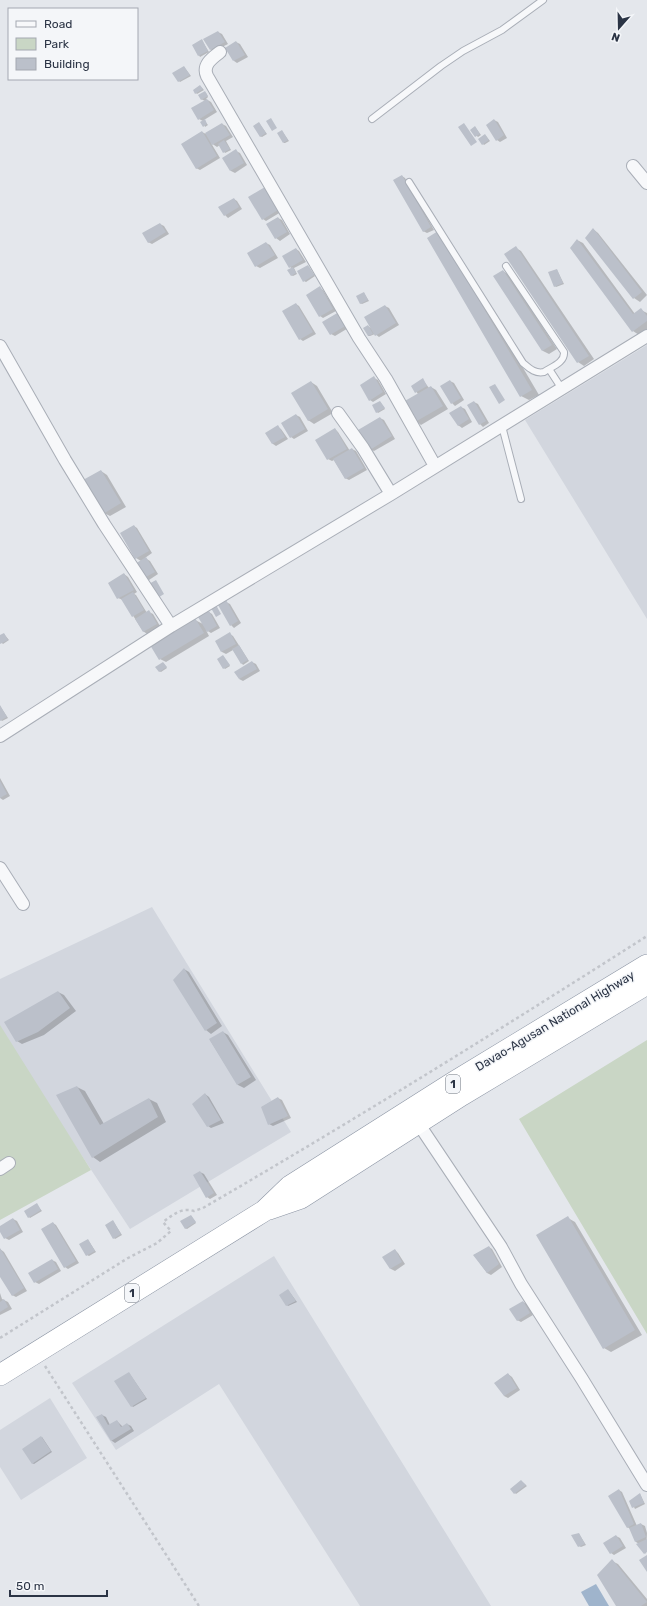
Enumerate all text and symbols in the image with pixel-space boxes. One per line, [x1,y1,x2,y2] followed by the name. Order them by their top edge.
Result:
[8,8,138,80] legend
[599,8,639,48] north arrow
[44,17,72,31] text: Road
[610,29,622,44] text: N
[44,37,70,51] text: Park
[44,57,90,71] text: Building
[473,968,637,1074] street label: Davao-Agusan National Highway
[446,1075,460,1093] road number: 1
[125,1284,139,1302] road number: 1
[10,1572,107,1598] scale bar
[16,1579,44,1593] text: 50 m

